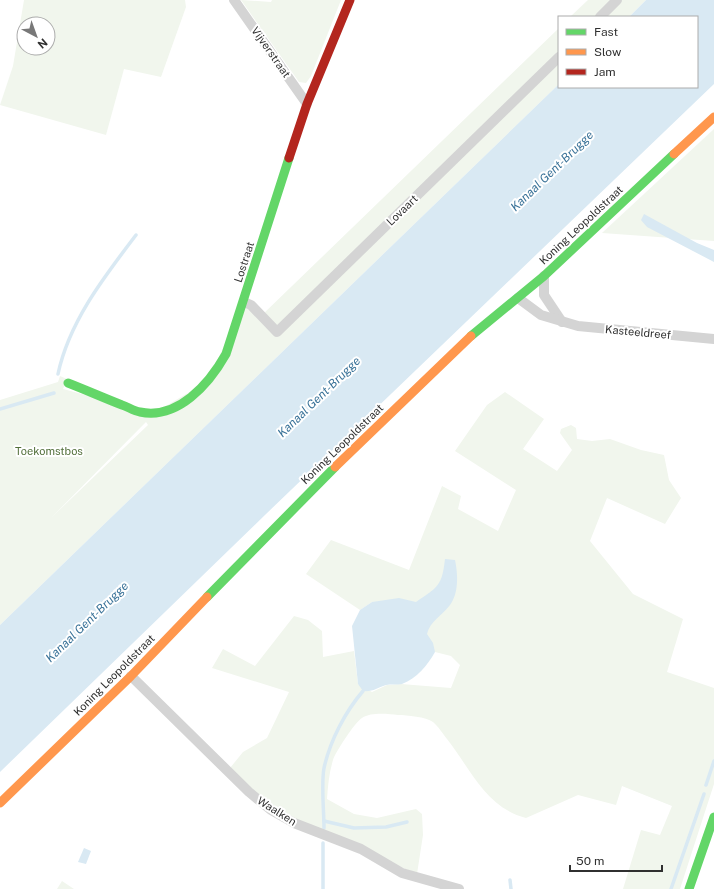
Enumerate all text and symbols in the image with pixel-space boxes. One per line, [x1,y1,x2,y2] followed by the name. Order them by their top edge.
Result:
[16,16,56,56] north arrow
[558,16,698,88] legend
[249,24,293,80] street label: Vijverstraat
[594,25,619,39] text: Fast
[35,36,50,51] text: N
[594,45,622,59] text: Slow
[594,65,616,79] text: Jam
[508,128,597,214] water label: Kanaal Gent-Brugge
[537,183,625,267] street label: Koning Leopoldstraat
[384,192,420,228] street label: Lovaart
[232,240,256,284] street label: Lostraat
[605,323,672,341] street label: Kasteeldreef
[275,354,364,440] water label: Kanaal Gent-Brugge
[298,402,386,486] street label: Koning Leopoldstraat
[15,445,83,457] park label: Toekomstbos
[43,579,132,665] water label: Kanaal Gent-Brugge
[71,632,157,718] street label: Koning Leopoldstraat
[255,794,299,828] street label: Waalken
[570,847,662,873] scale bar
[576,854,604,868] text: 50 m

